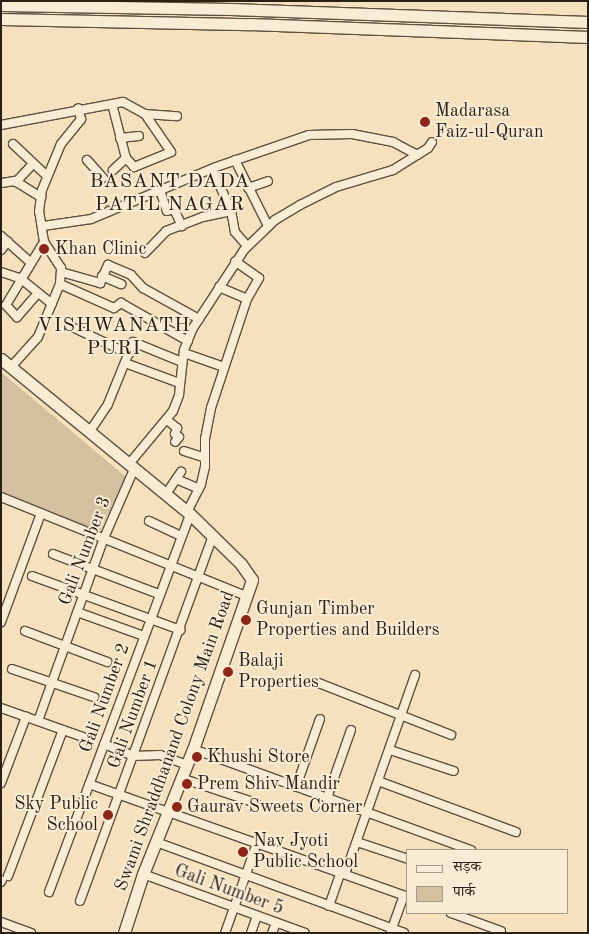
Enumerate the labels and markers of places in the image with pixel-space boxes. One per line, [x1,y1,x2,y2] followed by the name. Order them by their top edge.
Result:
[435,101,544,144] place label: Madarasa Faiz-ul-Quran
[419,116,431,128] marker: Madarasa Faiz-ul-Quran
[55,238,146,260] place label: Khan Clinic
[37,242,51,256] marker: Khan Clinic
[256,599,439,642] place label: Gunjan Timber Properties and Builders
[240,614,252,626] marker: Gunjan Timber Properties and Builders
[238,651,319,694] place label: Balaji Properties
[222,666,234,678] marker: Balaji Properties
[207,746,310,768] place label: Khushi Store
[191,751,203,763] marker: Khushi Store
[197,773,340,795] place label: Prem Shiv Mandir
[181,778,193,790] marker: Prem Shiv Mandir
[14,794,98,836] place label: Sky Public School
[187,796,362,818] place label: Gaurav Sweets Corner
[171,801,183,813] marker: Gaurav Sweets Corner
[102,809,114,821] marker: Sky Public School
[253,831,358,874] place label: Nav Jyoti Public School
[237,846,249,858] marker: Nav Jyoti Public School

